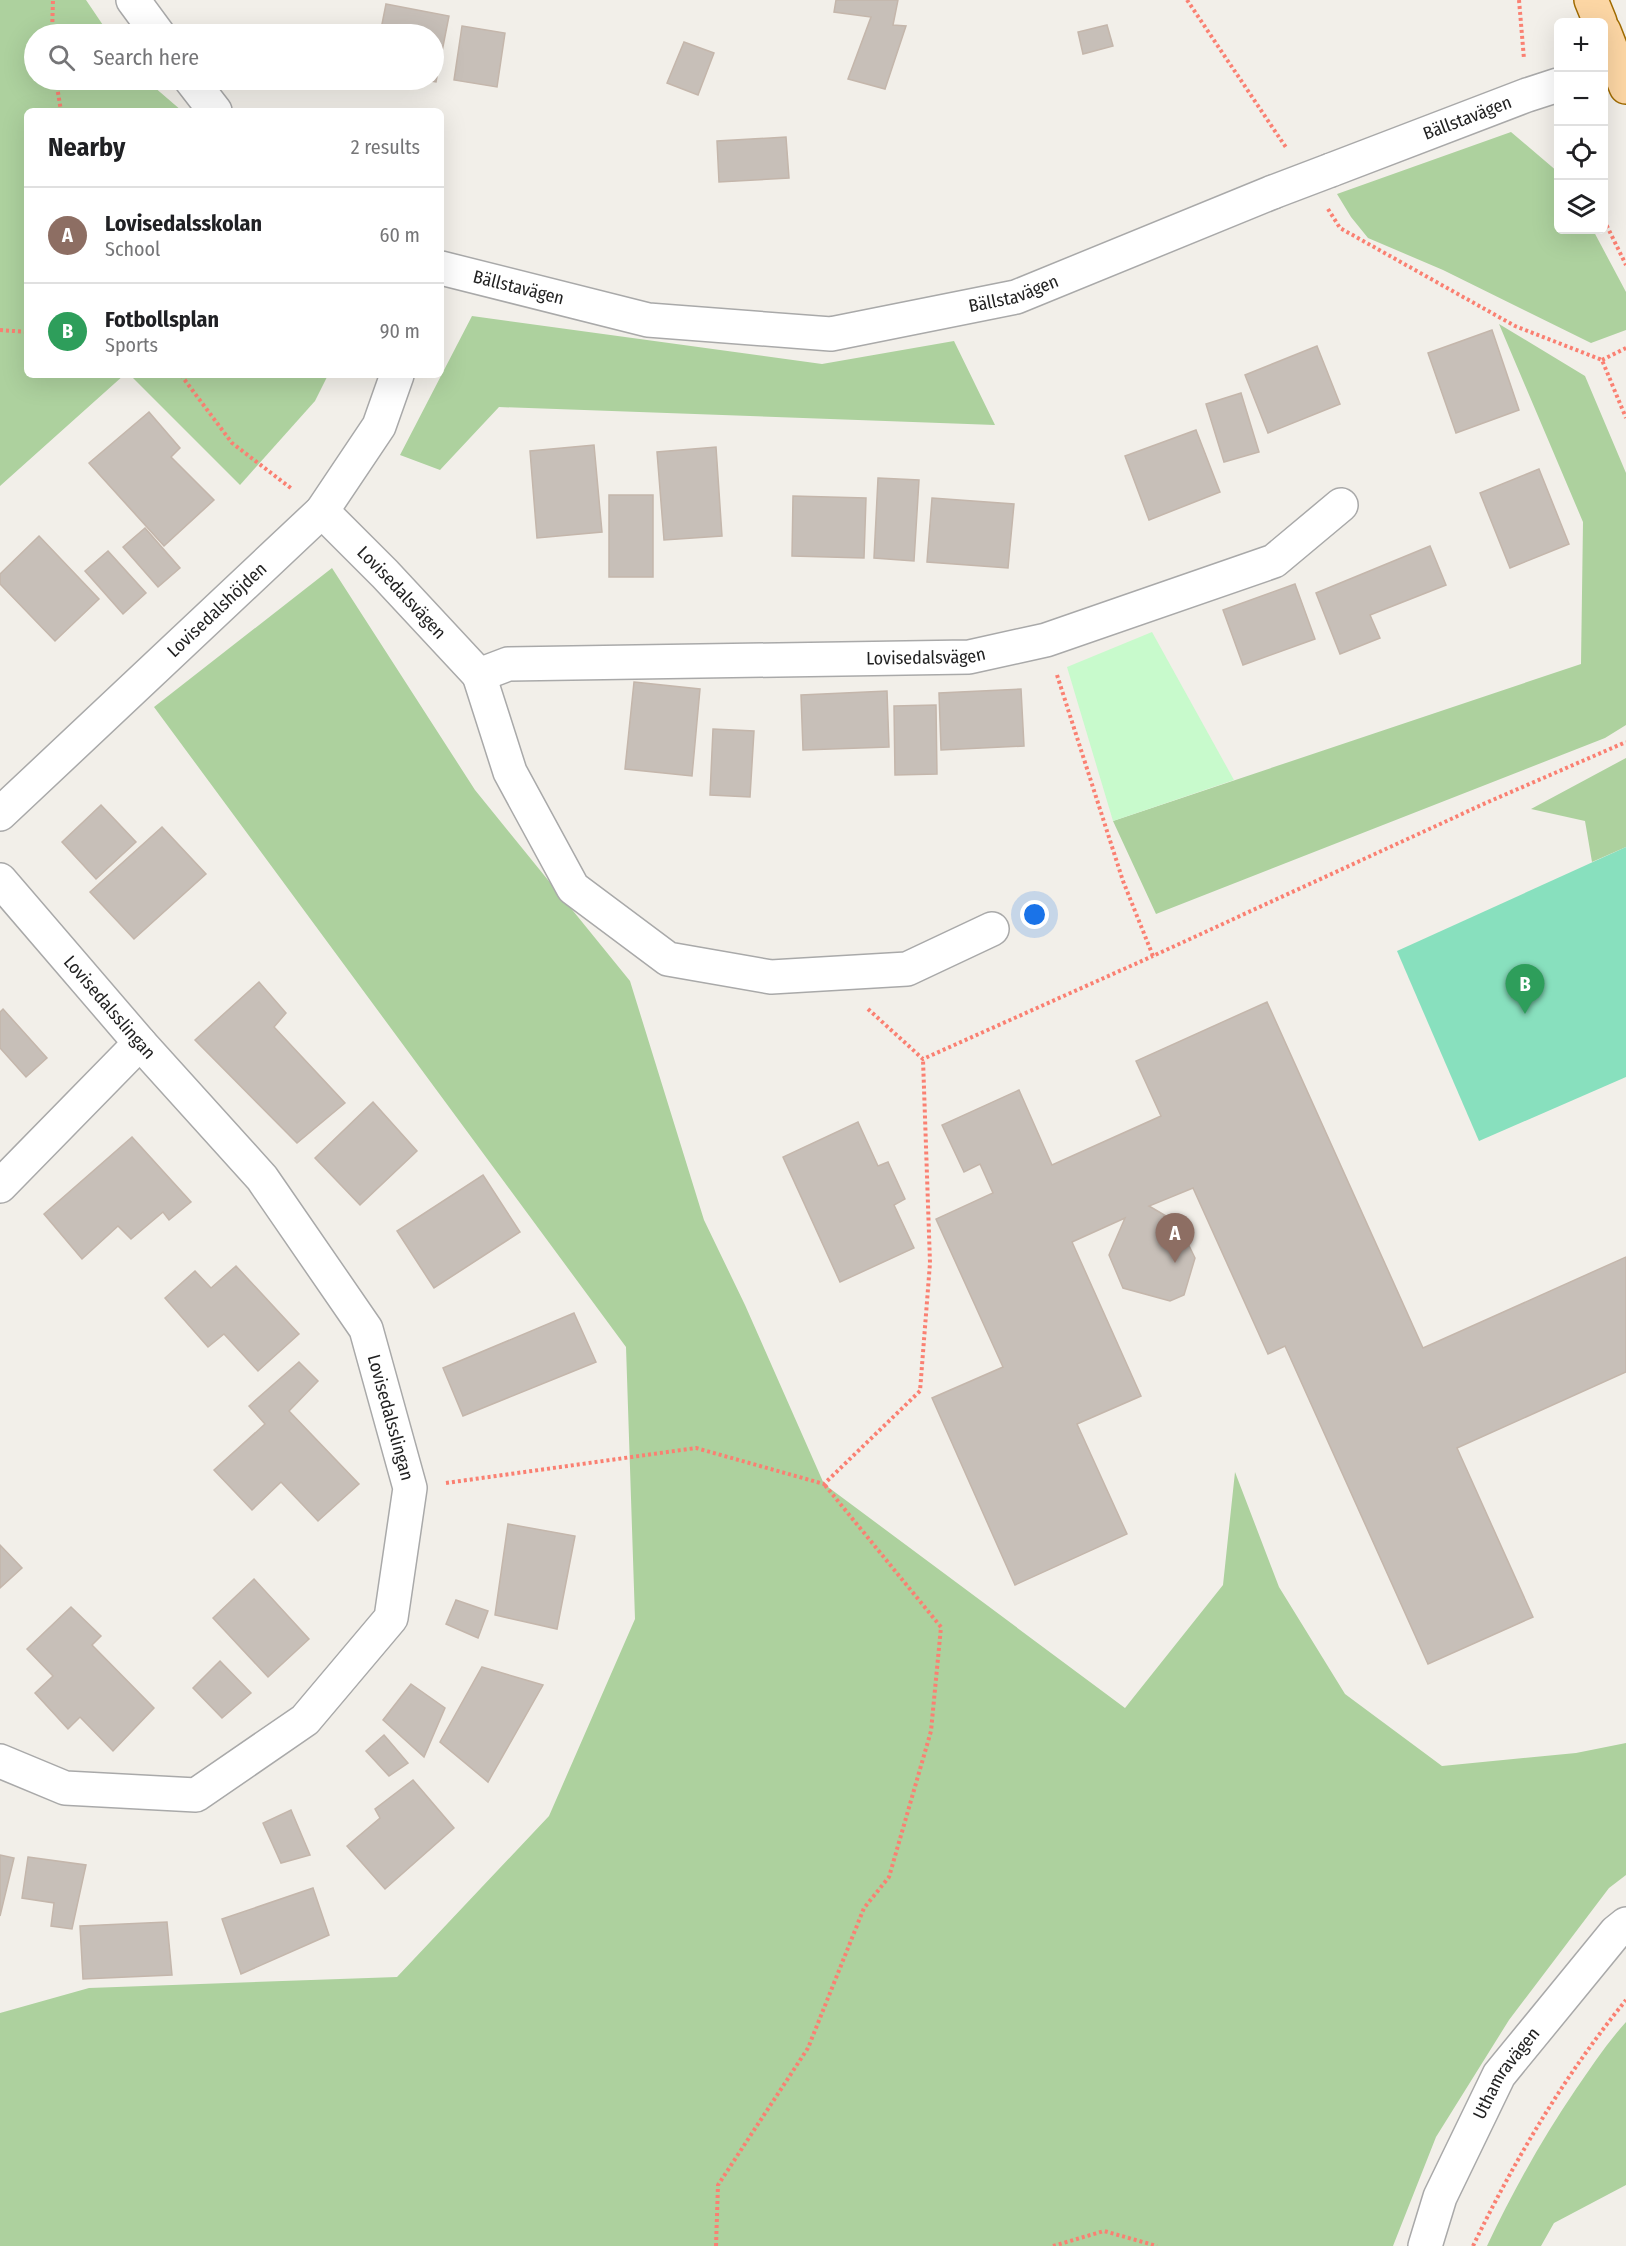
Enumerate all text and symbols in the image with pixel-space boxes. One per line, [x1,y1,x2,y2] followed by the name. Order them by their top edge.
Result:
[1554,18,1608,234] map controls
[1554,18,1608,72] button: +
[24,24,444,90] search box
[45,41,78,74] icon: search
[93,44,199,71] text: Search here
[1554,72,1608,126] button: −
[1420,91,1515,145] street label: Bällstavägen
[1554,126,1608,180] button: locate
[48,132,125,163] text: Nearby
[351,135,420,159] text: 2 results
[1554,180,1608,234] button: layers
[105,210,262,237] text: Lovisedalsskolan
[62,223,73,247] text: A
[380,223,420,247] text: 60 m
[105,237,160,261] text: School
[471,265,566,309] street label: Bällstavägen
[967,270,1062,317] street label: Bällstavägen
[105,306,219,333] text: Fotbollsplan
[62,319,73,343] text: B
[380,319,420,343] text: 90 m
[105,333,158,357] text: Sports
[353,542,451,644] street label: Lovisedalsvägen
[163,558,271,662] street label: Lovisedalshöjden
[866,643,988,670] street label: Lovisedalsvägen
[1020,900,1049,929] your location
[59,951,160,1064] street label: Lovisedalsslingan
[1506,964,1544,1014] pin: B
[1156,1214,1194,1263] pin: A
[363,1352,418,1483] street label: Lovisedalsslingan
[1468,2023,1544,2123] street label: Uthamravägen

